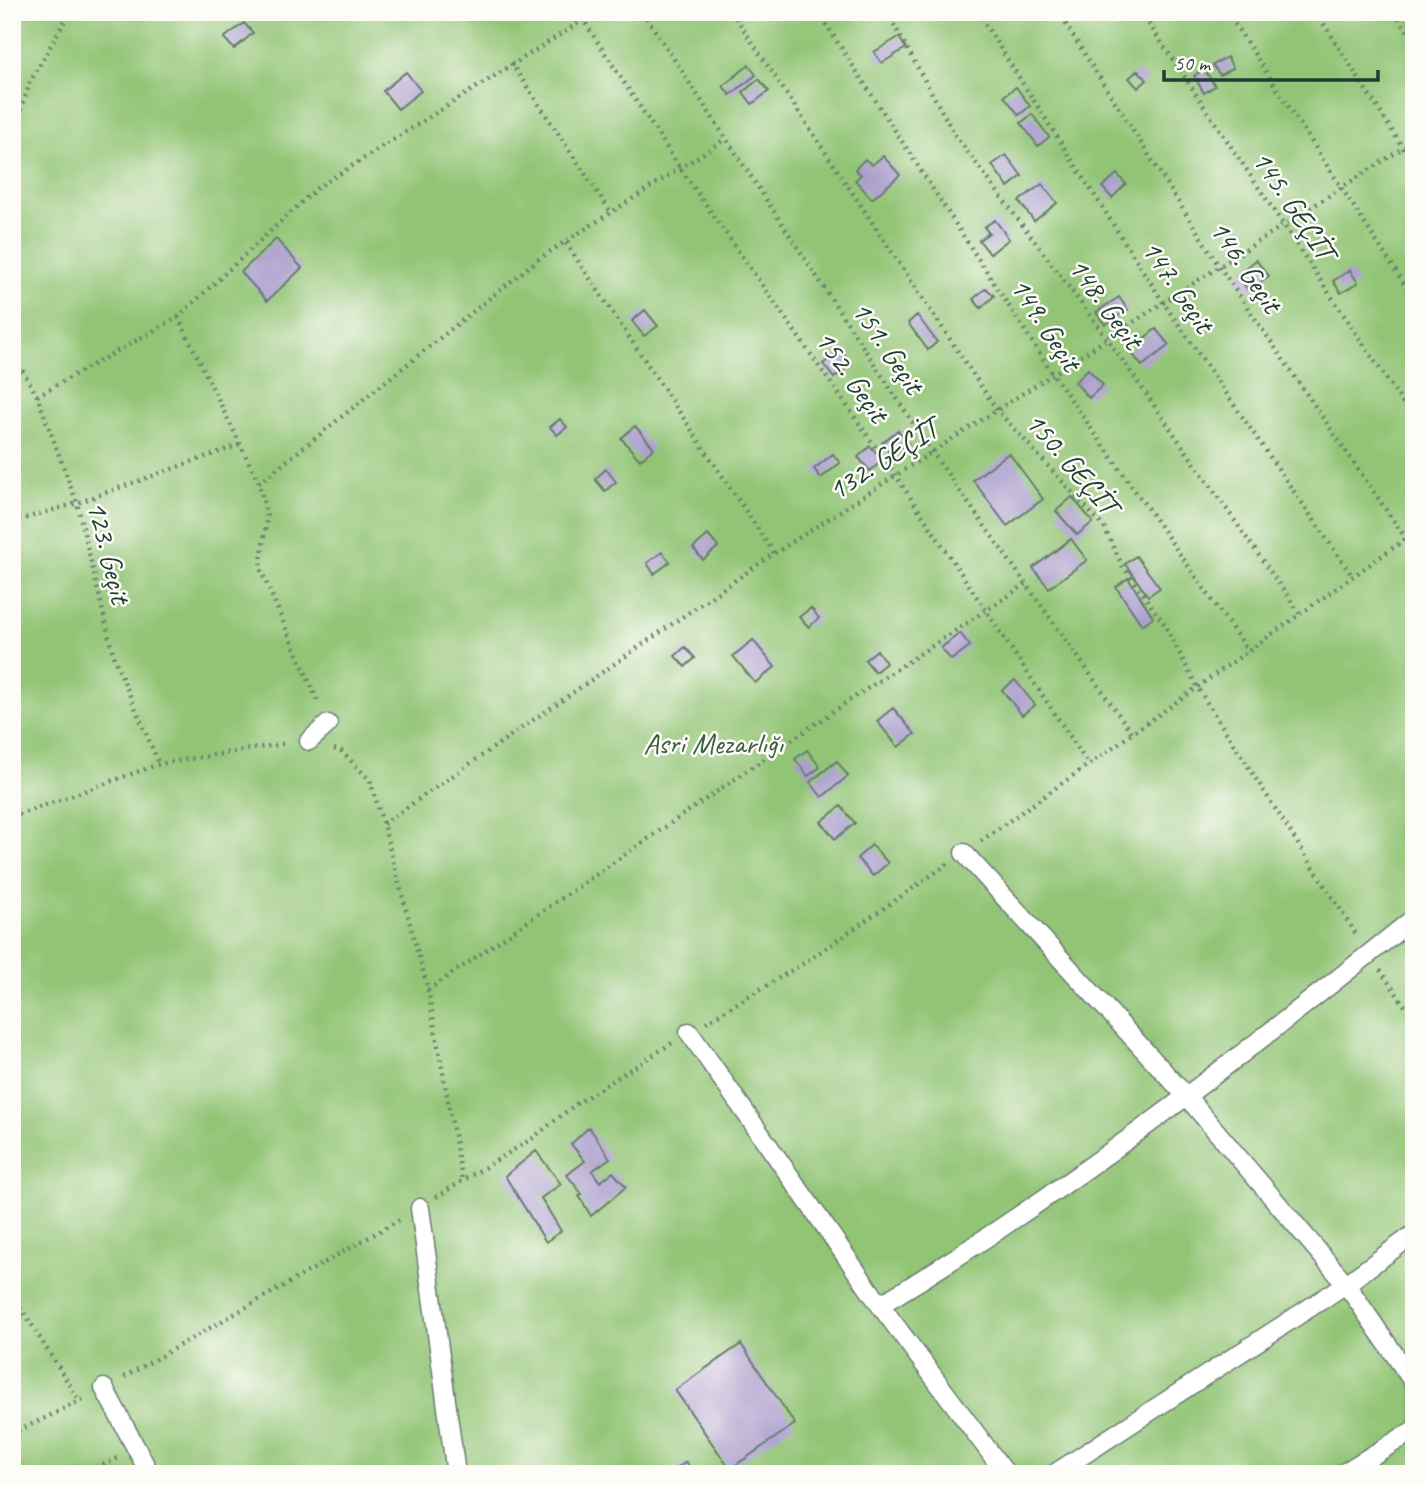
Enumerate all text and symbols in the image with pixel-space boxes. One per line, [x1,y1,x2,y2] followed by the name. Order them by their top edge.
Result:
[1164,38,1377,82] scale bar
[1174,50,1212,76] text: 50 m
[1243,143,1348,272] street label: 145. GEÇİT
[1201,212,1293,322] street label: 146. Geçit
[1133,232,1225,342] street label: 147. Geçit
[1060,250,1154,359] street label: 148. Geçit
[1002,270,1092,381] street label: 149. Geçit
[843,293,935,403] street label: 151. Geçit
[807,322,899,432] street label: 152. Geçit
[1017,404,1131,527] street label: 150. GEÇİT
[820,406,951,509] street label: 132. GEÇİT
[78,497,141,610] street label: 123. Geçit
[643,724,784,762] park label: Asri Mezarlığı

